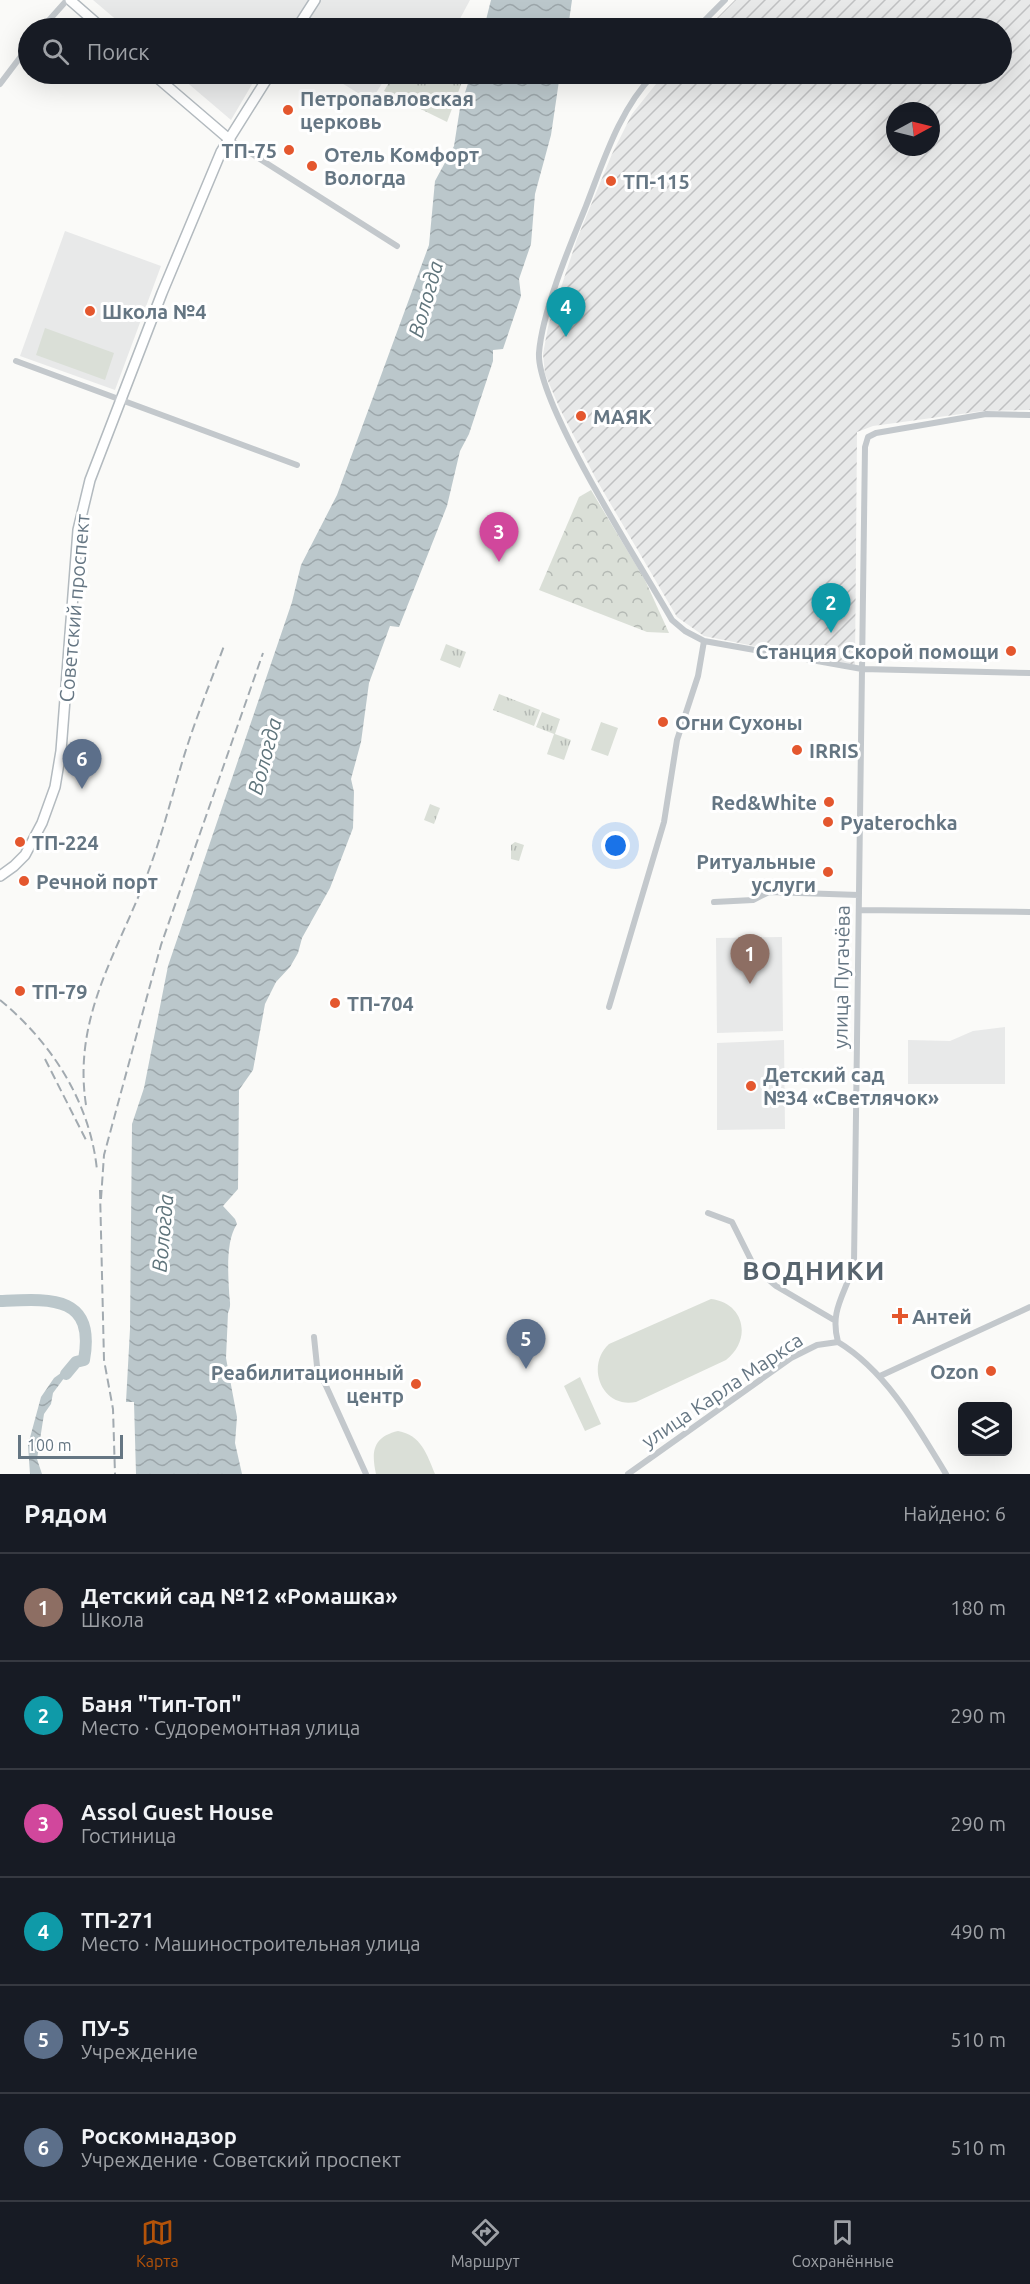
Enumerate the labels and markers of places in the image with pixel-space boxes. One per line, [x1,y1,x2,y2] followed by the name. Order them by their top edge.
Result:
[300,87,474,133] place label: Петропавловская церковь
[281,103,295,117] marker: Петропавловская церковь
[222,139,277,162] place label: ТП-75
[282,143,296,157] marker: ТП-75
[324,143,479,189] place label: Отель Комфорт Вологда
[305,159,319,173] marker: Отель Комфорт Вологда
[623,170,690,193] place label: ТП-115
[604,174,618,188] marker: ТП-115
[546,288,586,337] pin: 4
[102,300,206,323] place label: Школа №4
[83,304,97,318] marker: Школа №4
[593,405,652,428] place label: МАЯК
[574,409,588,423] marker: МАЯК
[480,512,518,562] pin: 3
[812,584,850,633] pin: 2
[755,640,999,663] place label: Станция Скорой помощи
[1004,644,1018,658] marker: Станция Скорой помощи
[675,711,803,734] place label: Огни Сухоны
[656,715,670,729] marker: Огни Сухоны
[809,739,859,762] place label: IRRIS
[62,740,101,789] pin: 6
[790,743,804,757] marker: IRRIS
[711,791,817,814] place label: Red&White
[822,795,836,809] marker: Red&White
[840,811,958,834] place label: Pyaterochka
[821,815,835,829] marker: Pyaterochka
[32,831,99,854] place label: ТП-224
[13,835,27,849] marker: ТП-224
[696,850,816,896] place label: Ритуальные услуги
[821,865,835,879] marker: Ритуальные услуги
[36,870,158,893] place label: Речной порт
[17,874,31,888] marker: Речной порт
[730,934,770,984] pin: 1
[32,980,88,1003] place label: ТП-79
[13,984,27,998] marker: ТП-79
[347,992,414,1015] place label: ТП-704
[328,996,342,1010] marker: ТП-704
[763,1063,939,1109] place label: Детский сад №34 «Светлячок»
[744,1079,758,1093] marker: Детский сад №34 «Светлячок»
[912,1305,972,1328] place label: Антей
[893,1309,907,1323] marker: Антей
[506,1320,546,1369] pin: 5
[930,1360,979,1383] place label: Ozon
[211,1361,404,1407] place label: Реабилитационный центр
[984,1364,998,1378] marker: Ozon
[409,1377,423,1391] marker: Реабилитационный центр

